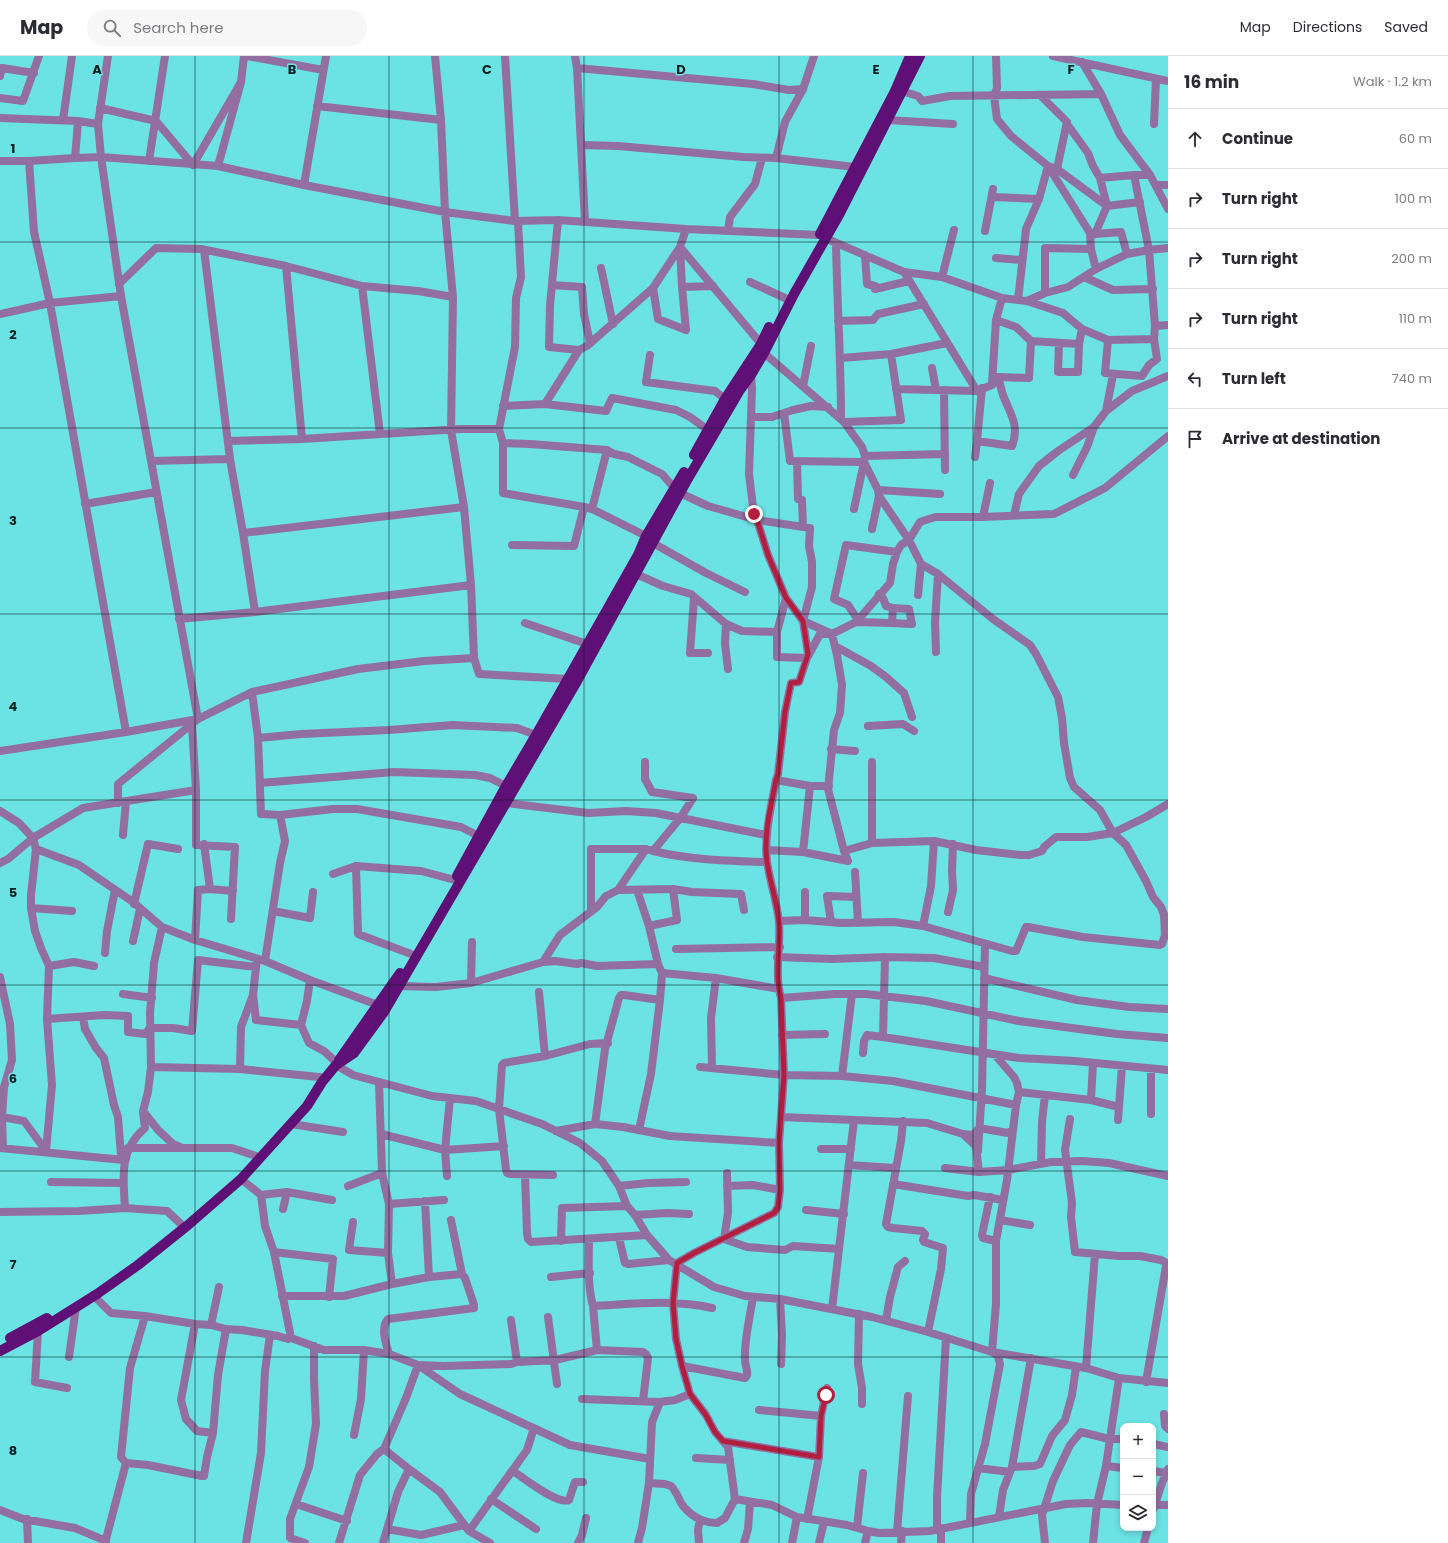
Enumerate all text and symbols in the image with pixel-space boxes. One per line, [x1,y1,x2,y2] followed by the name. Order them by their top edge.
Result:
[87,10,367,46] search box
[20,14,63,41] text: Map
[101,17,123,39] icon: search
[133,17,224,38] text: Search here
[1240,17,1271,37] text: Map
[1293,17,1362,37] text: Directions
[1384,17,1428,37] text: Saved
[92,60,102,79] text: A
[288,60,297,79] text: B
[482,60,492,79] text: C
[676,60,686,79] text: D
[872,60,880,79] text: E
[1067,60,1075,79] text: F
[1184,70,1239,94] text: 16 min
[1353,72,1432,91] text: Walk · 1.2 km
[1184,128,1206,150] icon: ahead
[1222,128,1293,149] text: Continue
[1399,129,1432,148] text: 60 m
[11,139,15,158] text: 1
[1184,188,1206,210] icon: right
[1222,188,1298,209] text: Turn right
[1395,189,1432,208] text: 100 m
[1184,248,1206,270] icon: right
[1222,248,1298,269] text: Turn right
[1391,249,1432,268] text: 200 m
[1184,308,1206,330] icon: right
[1222,308,1298,329] text: Turn right
[1399,309,1432,328] text: 110 m
[9,325,17,344] text: 2
[1184,368,1206,390] icon: left
[1222,368,1286,389] text: Turn left
[1392,369,1432,388] text: 740 m
[1184,428,1206,450] icon: arrive
[1222,428,1380,449] text: Arrive at destination
[745,505,763,523] route end
[9,511,17,530] text: 3
[9,697,18,716] text: 4
[9,883,17,902] text: 5
[9,1069,17,1088] text: 6
[10,1255,17,1274] text: 7
[817,1386,835,1404] route start
[1120,1423,1156,1531] map controls
[1120,1423,1156,1459] button: +
[9,1441,17,1460] text: 8
[1120,1459,1156,1495] button: −
[1120,1495,1156,1531] button: layers

